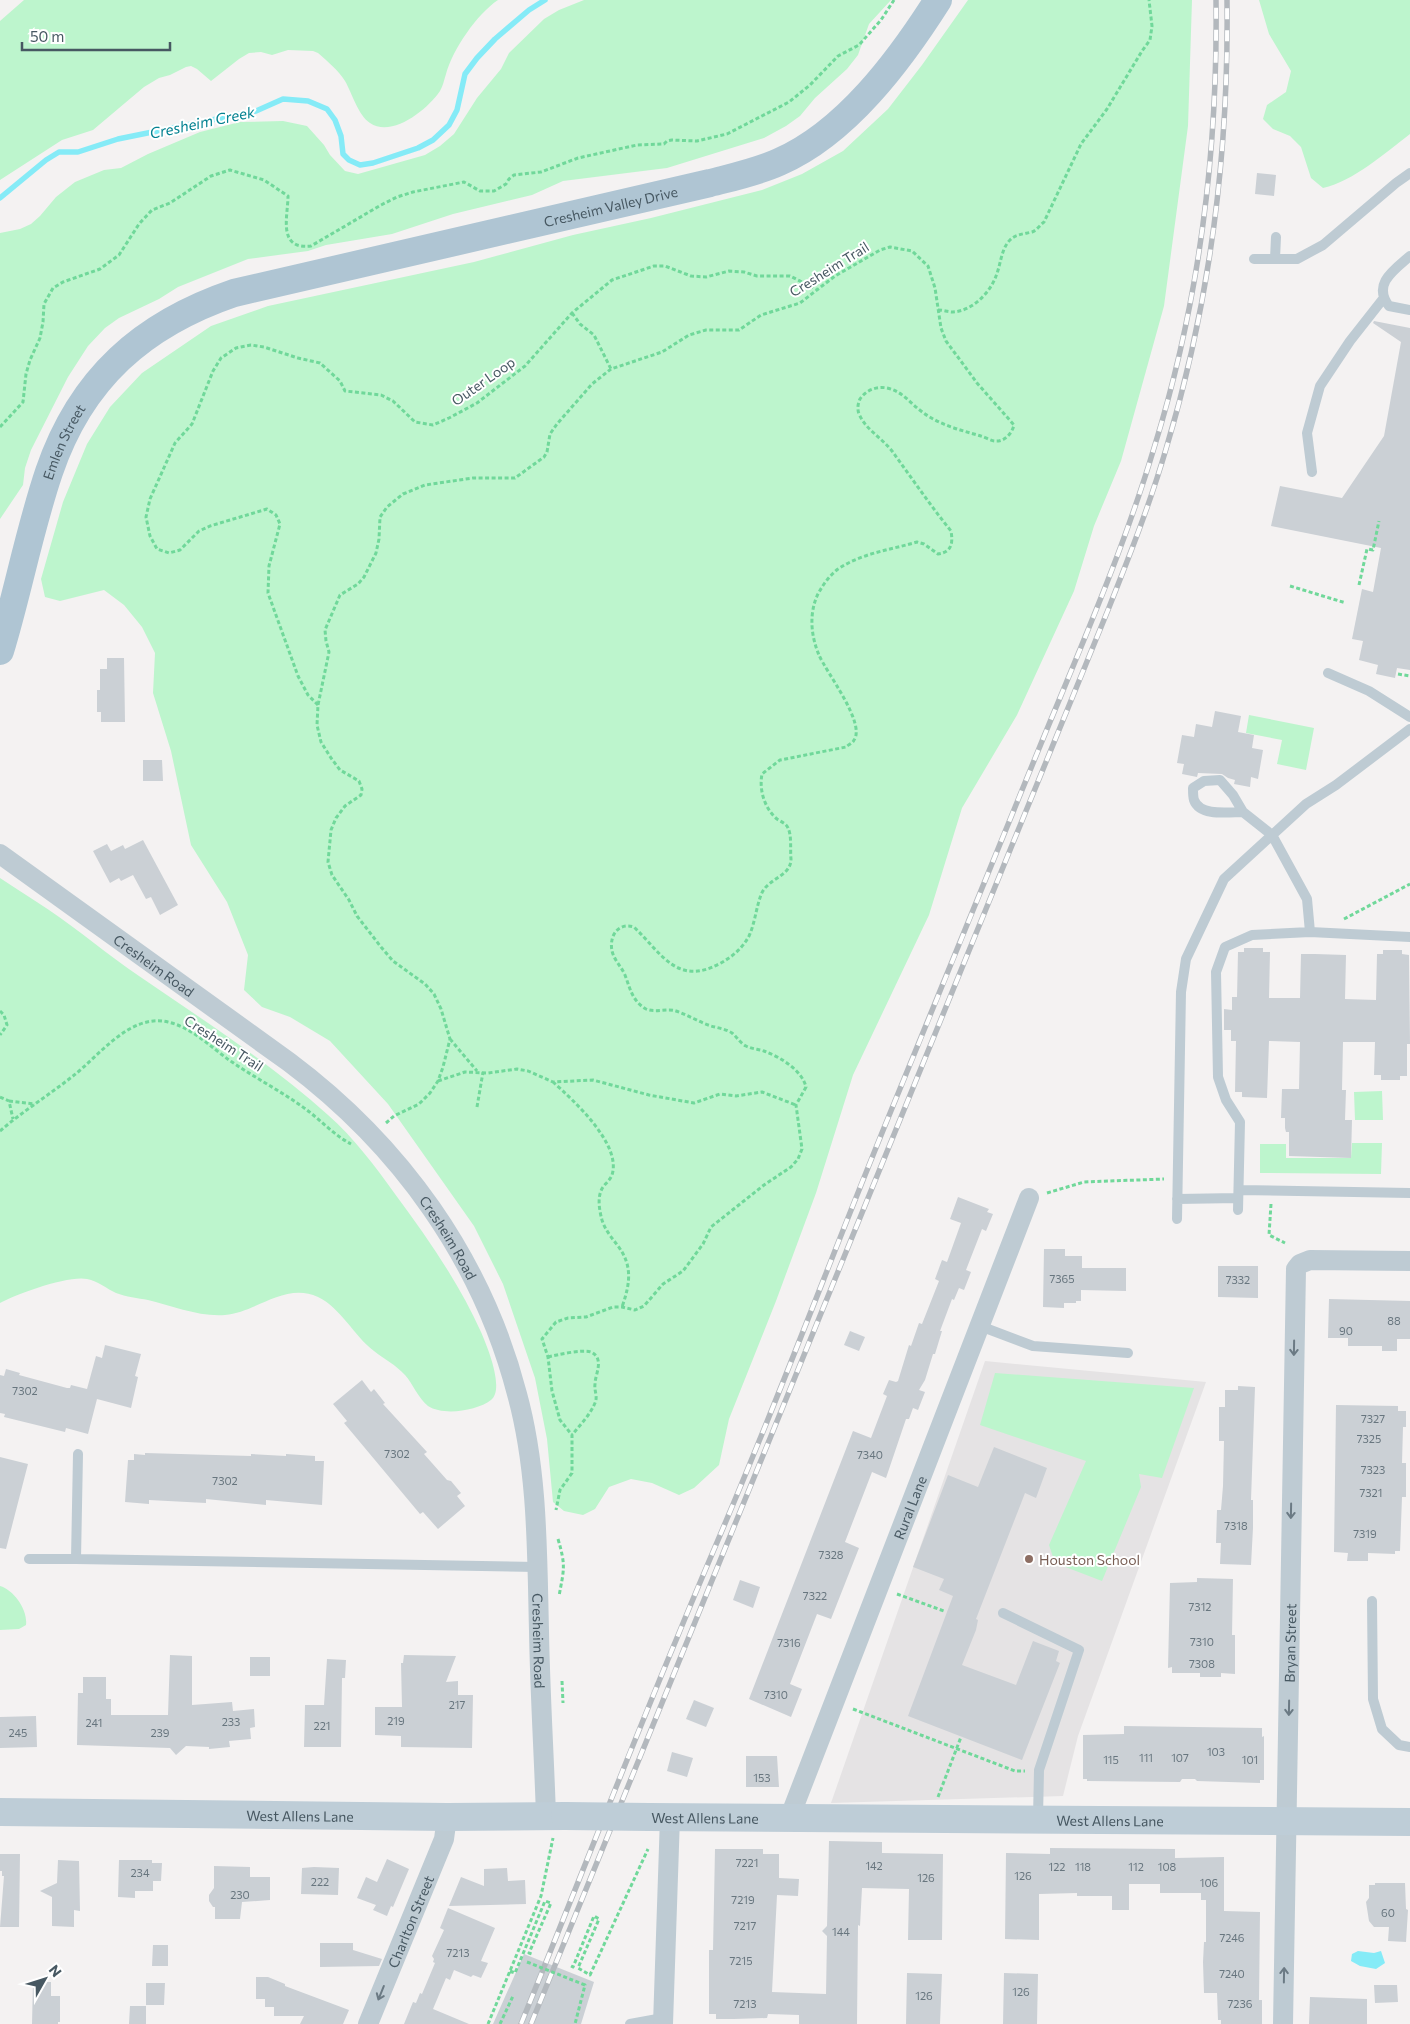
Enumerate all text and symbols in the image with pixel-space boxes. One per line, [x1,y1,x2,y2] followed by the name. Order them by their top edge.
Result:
[22,20,170,52] scale bar
[30,27,64,45] text: 50 m
[148,102,257,142] water label: Cresheim Creek
[542,182,679,230] street label: Cresheim Valley Drive
[786,238,872,300] street label: Cresheim Trail
[448,353,518,409] street label: Outer Loop
[39,400,88,482] street label: Emlen Street
[111,930,198,1000] street label: Cresheim Road
[181,1011,267,1075] street label: Cresheim Trail
[416,1192,481,1282] street label: Cresheim Road
[1049,1272,1075,1285] house number: 7365
[1226,1273,1250,1286] house number: 7332
[1387,1314,1401,1327] house number: 88
[1339,1324,1353,1337] house number: 90
[1289,1340,1299,1356] one-way arrow
[12,1384,38,1397] house number: 7302
[1361,1412,1385,1425] house number: 7327
[1357,1432,1381,1445] house number: 7325
[384,1447,410,1460] house number: 7302
[857,1448,883,1461] house number: 7340
[1361,1463,1385,1476] house number: 7323
[889,1473,929,1542] street label: Rural Lane
[212,1474,238,1487] house number: 7302
[1360,1486,1382,1499] house number: 7321
[1287,1502,1296,1518] one-way arrow
[1224,1519,1248,1532] house number: 7318
[1353,1527,1377,1540] house number: 7319
[819,1548,844,1561] house number: 7328
[1039,1551,1140,1568] place label: Houston School
[1023,1553,1035,1565] marker: Houston School
[803,1589,827,1602] house number: 7322
[530,1593,549,1689] street label: Cresheim Road
[1189,1600,1211,1613] house number: 7312
[1280,1603,1299,1683] street label: Bryan Street
[1190,1635,1214,1648] house number: 7310
[777,1636,801,1649] house number: 7316
[1189,1657,1215,1670] house number: 7308
[764,1688,788,1701] house number: 7310
[449,1698,465,1711] house number: 217
[1284,1700,1294,1716] one-way arrow
[387,1714,405,1727] house number: 219
[222,1715,240,1728] house number: 233
[86,1716,102,1729] house number: 241
[314,1719,330,1732] house number: 221
[9,1726,27,1739] house number: 245
[150,1726,170,1739] house number: 239
[1207,1745,1225,1758] house number: 103
[1139,1751,1153,1764] house number: 111
[1171,1751,1189,1764] house number: 107
[1103,1753,1119,1766] house number: 115
[1242,1753,1258,1766] house number: 101
[753,1771,771,1784] house number: 153
[246,1806,354,1824] street label: West Allens Lane
[651,1809,759,1826] street label: West Allens Lane
[1056,1811,1164,1829] street label: West Allens Lane
[736,1856,758,1869] house number: 7221
[865,1859,883,1872] house number: 142
[1049,1860,1065,1873] house number: 122
[1075,1860,1091,1873] house number: 118
[1128,1860,1144,1873] house number: 112
[1158,1860,1177,1873] house number: 108
[131,1866,150,1879] house number: 234
[1014,1869,1032,1882] house number: 126
[917,1871,935,1884] house number: 126
[384,1872,437,1970] street label: Charlton Street
[311,1875,329,1888] house number: 222
[1200,1876,1219,1889] house number: 106
[230,1888,250,1901] house number: 230
[731,1893,755,1906] house number: 7219
[1381,1906,1395,1919] house number: 60
[734,1919,756,1932] house number: 7217
[832,1925,850,1938] house number: 144
[1220,1931,1245,1944] house number: 7246
[447,1946,469,1959] house number: 7213
[20,1954,70,2004] north arrow
[730,1954,752,1967] house number: 7215
[46,1961,65,1980] text: N
[1219,1967,1245,1980] house number: 7240
[1279,1968,1289,1984] one-way arrow
[376,1984,385,2000] one-way arrow
[1012,1985,1030,1998] house number: 126
[915,1989,933,2002] house number: 126
[734,1997,756,2010] house number: 7213
[1228,1997,1253,2010] house number: 7236

